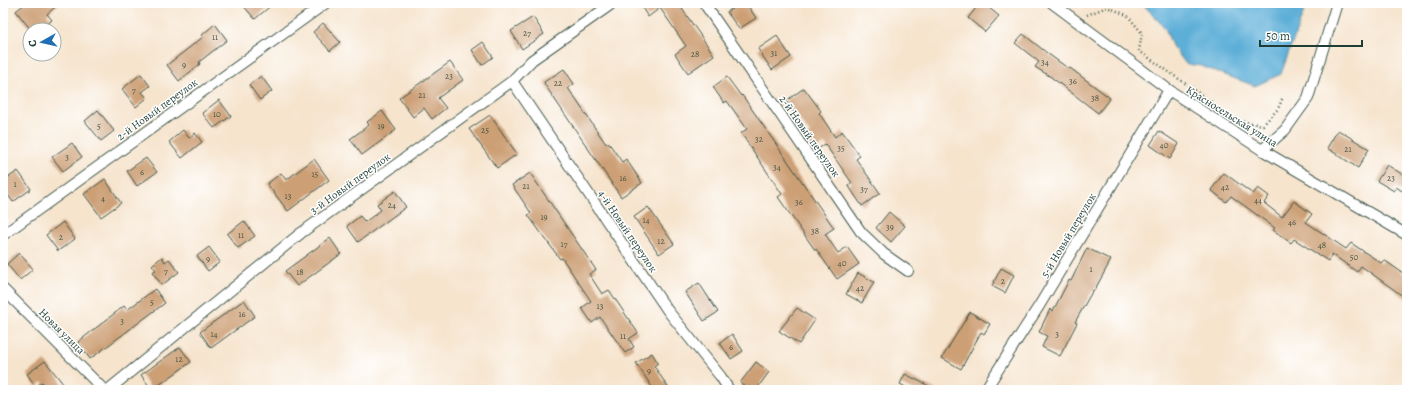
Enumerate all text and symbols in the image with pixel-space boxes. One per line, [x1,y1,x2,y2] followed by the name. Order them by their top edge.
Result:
[22,22,62,62] north arrow
[1260,22,1362,48] scale bar
[523,27,531,39] house number: 27
[1266,28,1290,44] text: 50 m
[212,31,218,43] house number: 11
[25,39,40,48] text: С
[771,47,777,59] house number: 31
[691,48,699,60] house number: 28
[1041,56,1049,68] house number: 34
[182,59,186,71] house number: 9
[445,70,453,82] house number: 23
[114,75,201,144] street label: 2-й Новый переулок
[1069,75,1077,87] house number: 36
[554,77,563,89] house number: 22
[1183,82,1281,151] street label: Красносельская улица
[132,84,136,96] house number: 7
[418,89,426,101] house number: 21
[776,92,844,180] street label: 2-й Новый переулок
[1091,92,1099,104] house number: 38
[213,108,221,120] house number: 10
[97,120,101,132] house number: 5
[377,120,385,132] house number: 19
[481,124,489,136] house number: 25
[755,133,764,145] house number: 32
[1160,139,1169,151] house number: 40
[837,142,845,154] house number: 35
[1344,143,1352,155] house number: 21
[307,149,394,218] street label: 3-й Новый переулок
[65,151,69,163] house number: 3
[773,161,781,173] house number: 34
[140,166,144,178] house number: 6
[312,168,319,180] house number: 15
[619,172,627,184] house number: 16
[1387,172,1395,184] house number: 23
[13,178,17,190] house number: 1
[522,180,530,192] house number: 21
[1221,181,1230,193] house number: 42
[860,183,868,195] house number: 37
[594,187,661,276] street label: 4-й Новый переулок
[285,190,292,202] house number: 13
[1037,190,1100,280] street label: 5-й Новый переулок
[101,192,105,204] house number: 4
[1254,194,1262,206] house number: 44
[795,196,803,208] house number: 36
[388,199,396,211] house number: 24
[540,211,548,223] house number: 19
[642,214,650,226] house number: 14
[1288,216,1296,228] house number: 46
[886,221,894,233] house number: 39
[811,225,819,237] house number: 38
[238,229,244,241] house number: 11
[59,231,64,243] house number: 2
[657,235,665,247] house number: 12
[561,238,568,250] house number: 17
[1318,239,1326,251] house number: 48
[1350,251,1359,263] house number: 50
[206,253,210,265] house number: 9
[838,257,847,269] house number: 40
[1089,263,1093,275] house number: 1
[164,265,168,277] house number: 7
[296,266,304,278] house number: 18
[1001,275,1006,287] house number: 2
[856,282,865,294] house number: 42
[150,296,154,308] house number: 5
[597,300,604,312] house number: 13
[35,305,89,358] street label: Новая улица
[238,308,246,320] house number: 16
[120,315,124,327] house number: 3
[210,328,218,340] house number: 14
[1055,328,1059,340] house number: 3
[620,330,626,342] house number: 11
[729,341,733,353] house number: 6
[175,353,183,365] house number: 12
[647,365,651,377] house number: 9

